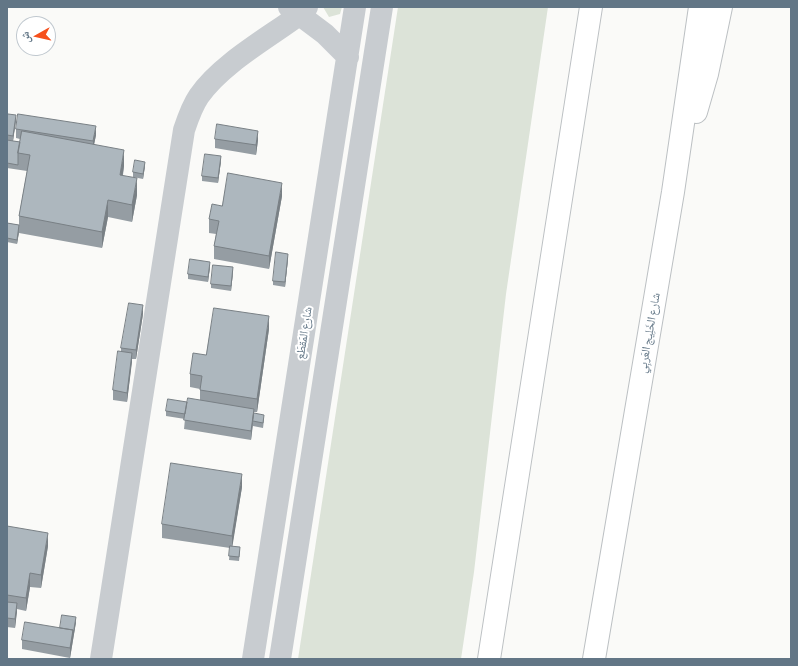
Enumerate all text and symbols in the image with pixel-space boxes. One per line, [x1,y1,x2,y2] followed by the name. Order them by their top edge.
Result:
[16,16,56,56] north arrow
[18,31,32,44] text: ش
[635,292,663,374] street label: شارع الخَلِيج العَربِي
[293,306,315,360] street label: شارع المَقطَع

